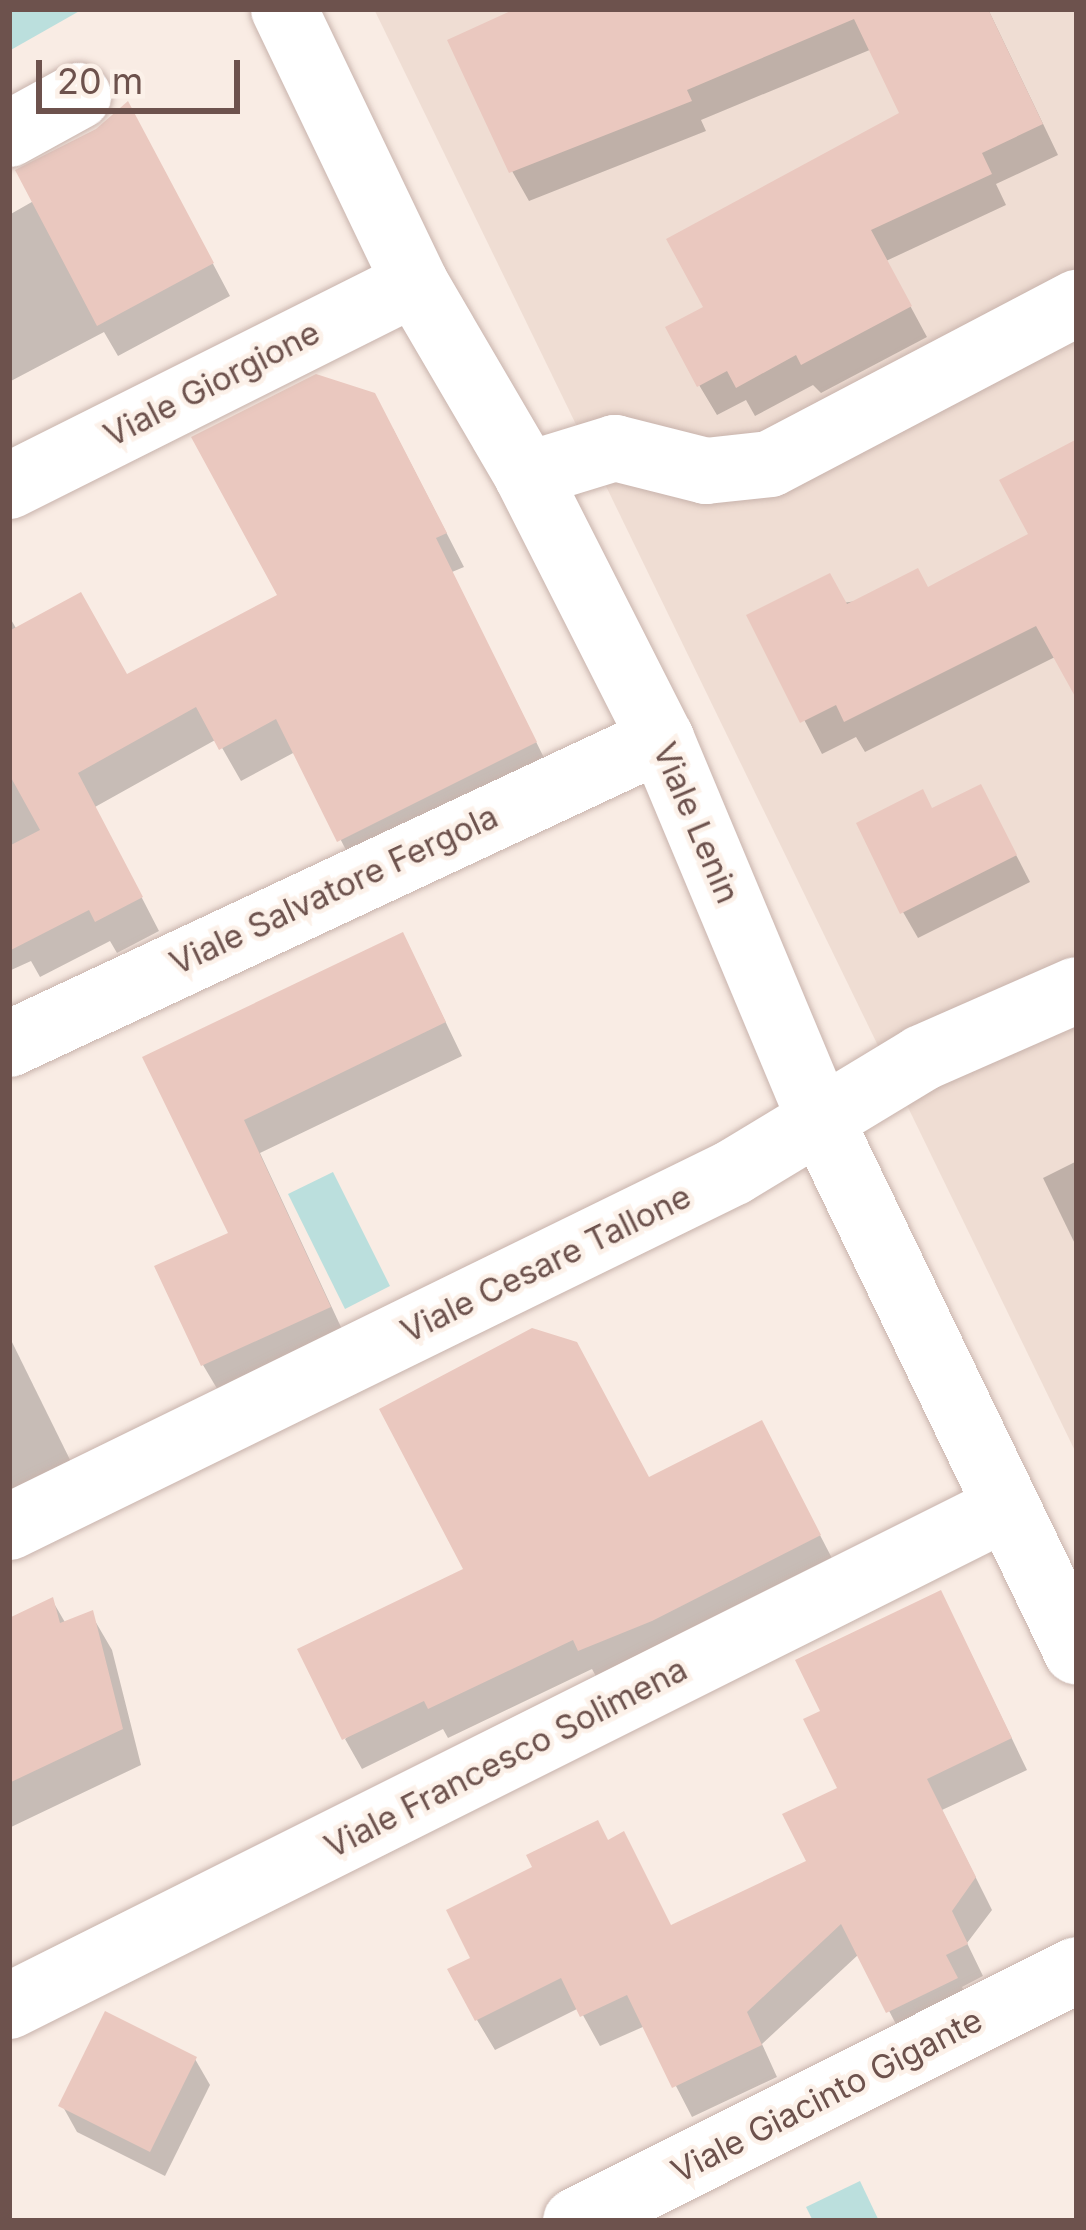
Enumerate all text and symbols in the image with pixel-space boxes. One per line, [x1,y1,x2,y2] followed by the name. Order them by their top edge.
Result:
[42,36,246,110] scale bar
[57,59,143,103] text: 20 m
[98,313,326,455] street label: Viale Giorgione
[644,737,748,909] street label: Viale Lenin
[164,797,504,983] street label: Viale Salvatore Fergola
[395,1177,697,1351] street label: Viale Cesare Tallone
[318,1649,694,1867] street label: Viale Francesco Solimena
[665,2000,989,2192] street label: Viale Giacinto Gigante

